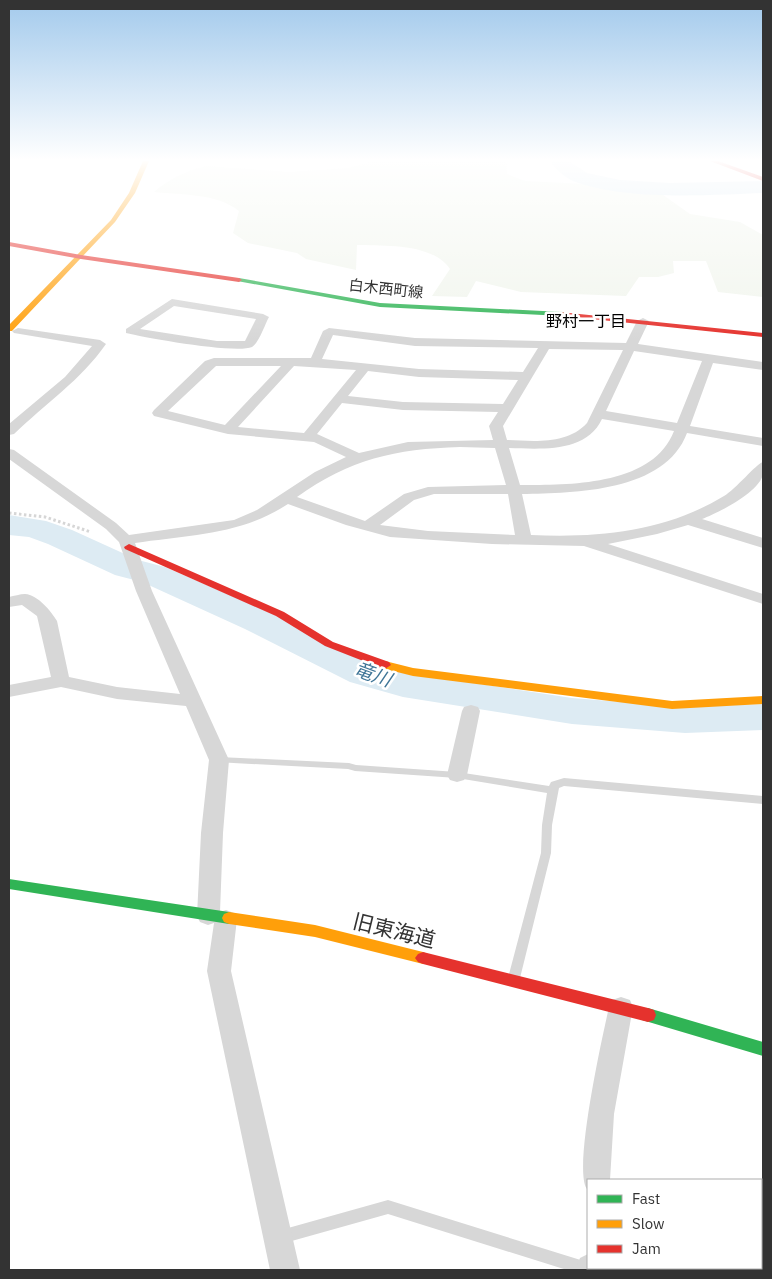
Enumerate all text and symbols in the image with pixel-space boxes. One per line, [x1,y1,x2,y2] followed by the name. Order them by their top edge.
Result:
[348,275,424,302] street label: 白木西町線
[546,311,626,331] district label: 野村一丁目
[351,656,397,692] water label: 竜川
[350,906,438,954] street label: 旧東海道
[587,1179,762,1269] legend
[632,1189,660,1208] text: Fast
[632,1214,665,1233] text: Slow
[632,1239,661,1258] text: Jam

